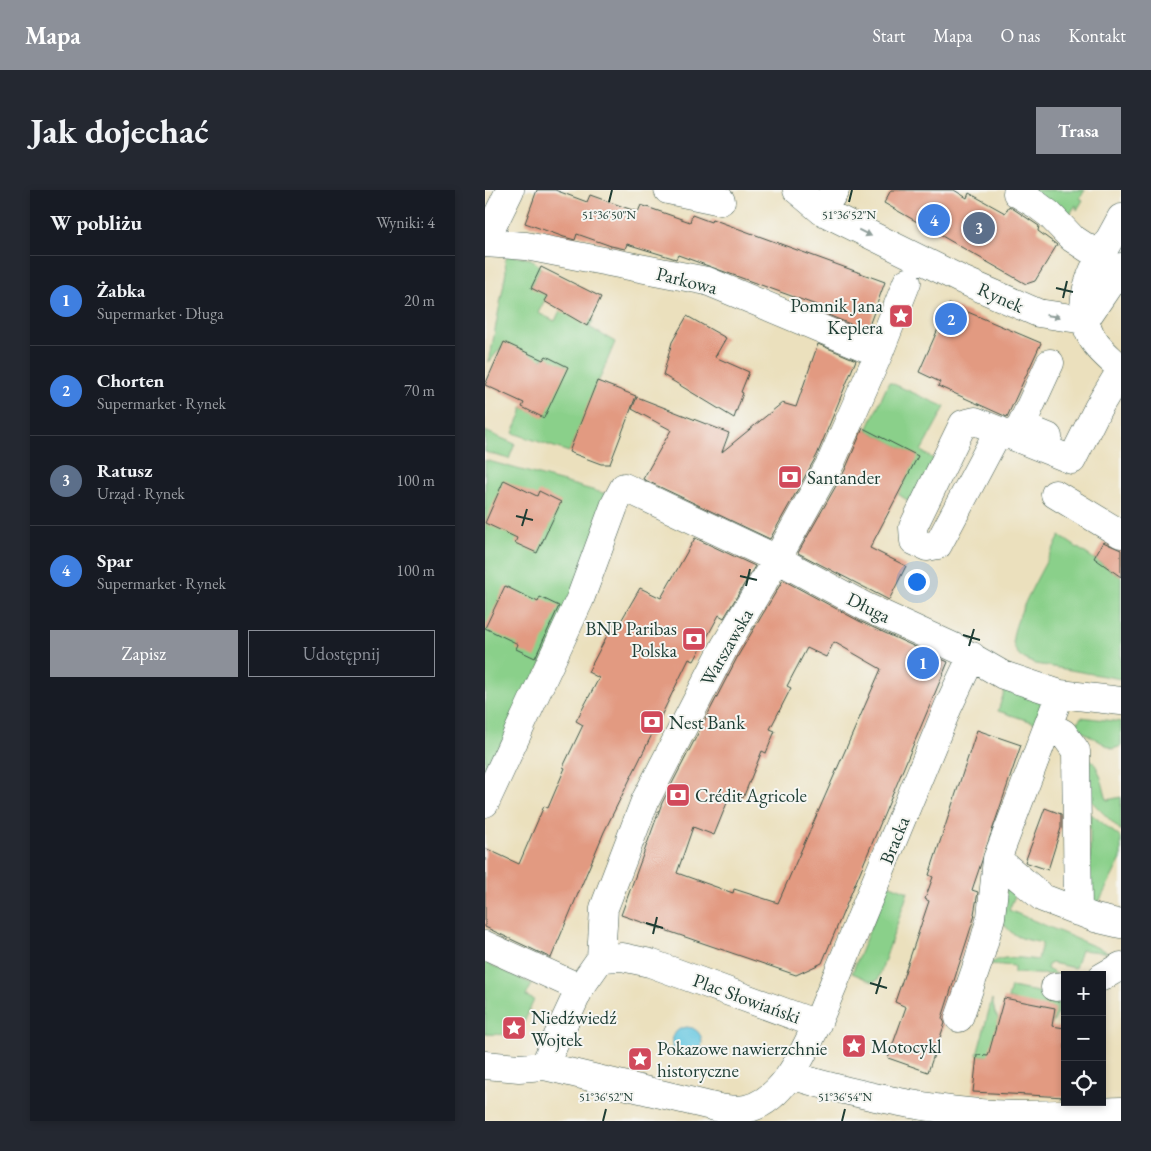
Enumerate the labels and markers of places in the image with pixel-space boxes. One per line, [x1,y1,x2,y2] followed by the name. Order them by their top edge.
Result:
[918,201,950,239] pin: 4
[963,209,995,247] pin: 3
[790,293,883,340] place label: Pomnik Jana Keplera
[935,300,967,338] pin: 2
[888,303,914,329] place icon: Pomnik Jana Keplera
[777,464,803,490] bank icon: Santander
[807,465,881,490] place label: Santander
[585,616,677,663] place label: BNP Paribas Polska
[681,626,707,652] bank icon: BNP Paribas Polska
[907,644,939,682] pin: 1
[639,709,665,735] bank icon: Nest Bank
[669,710,746,735] place label: Nest Bank
[665,782,691,808] bank icon: Crédit Agricole
[695,783,807,808] place label: Crédit Agricole
[531,1005,617,1052] place label: Niedźwiedź Wojtek
[501,1015,527,1041] place icon: Niedźwiedź Wojtek
[841,1033,867,1059] place icon: Motocykl
[871,1034,942,1059] place label: Motocykl
[657,1036,827,1083] place label: Pokazowe nawierzchnie historyczne
[627,1046,653,1072] place icon: Pokazowe nawierzchnie historyczne

